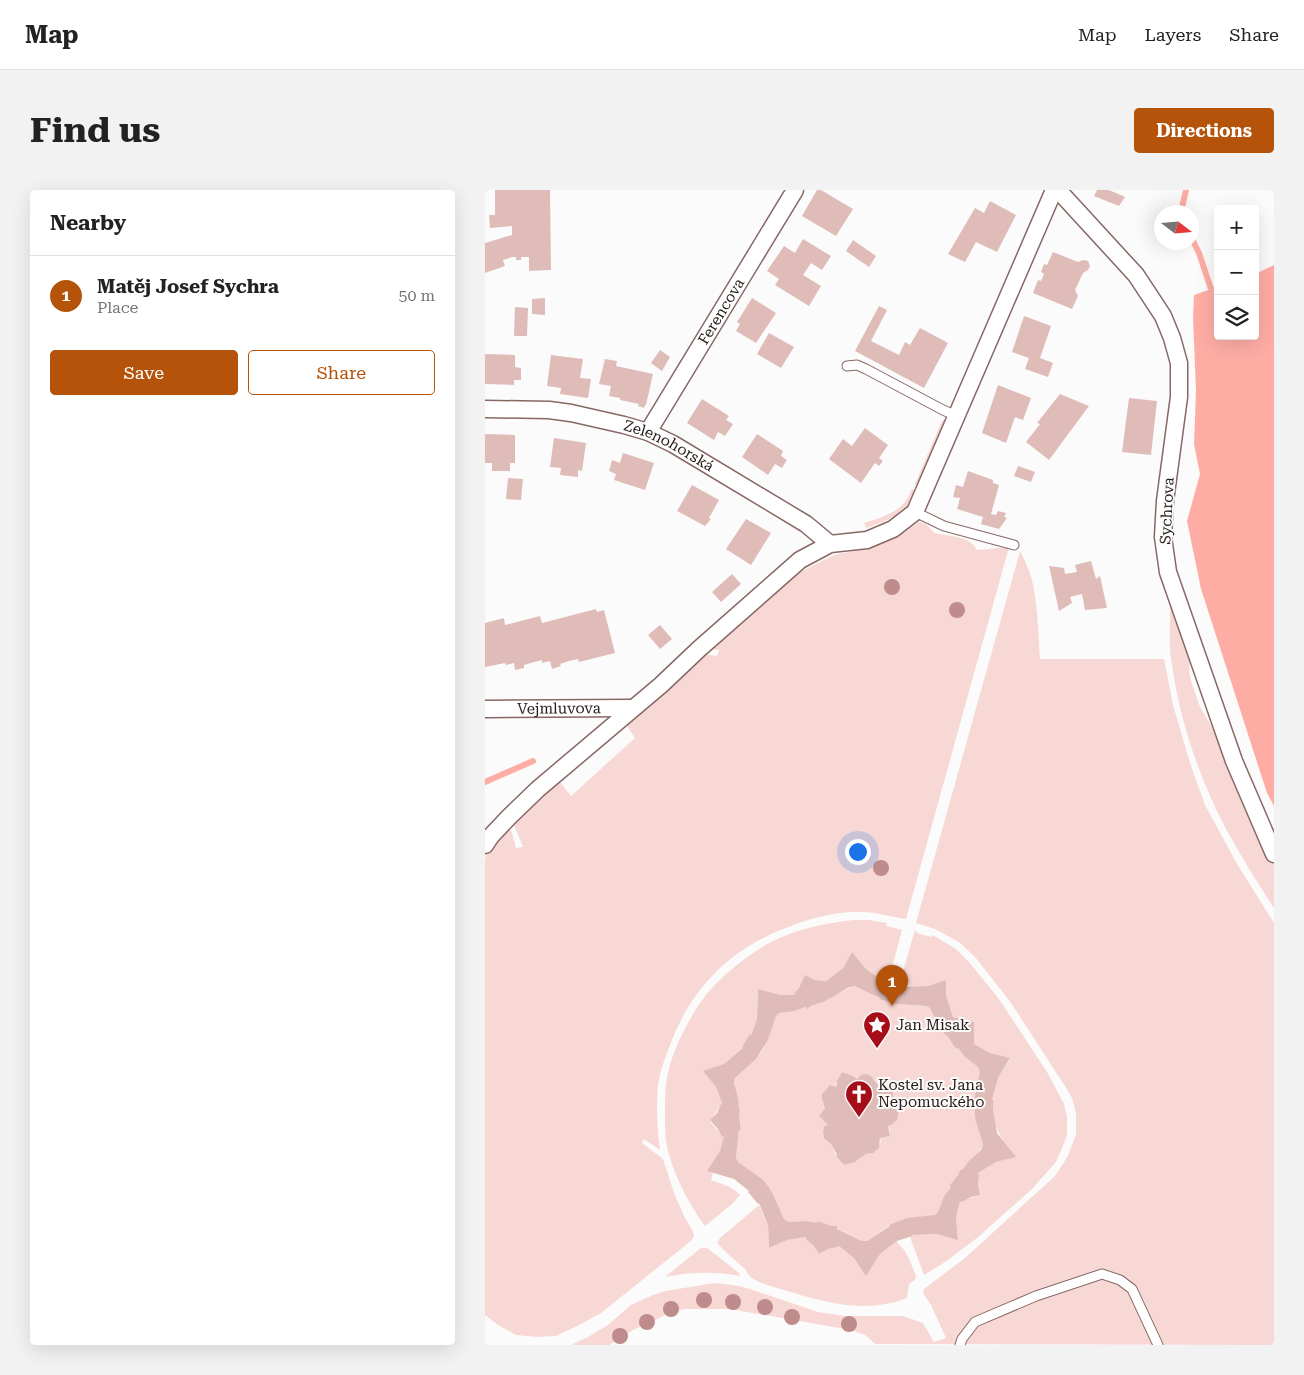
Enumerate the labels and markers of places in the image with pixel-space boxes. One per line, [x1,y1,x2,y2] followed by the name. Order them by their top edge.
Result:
[876,965,908,1006] pin: 1
[862,1010,892,1049] place icon: Jan Misak
[896,1016,970,1034] place label: Jan Misak
[878,1076,984,1111] place label: Kostel sv. Jana Nepomuckého
[844,1079,874,1118] church icon: Kostel sv. Jana Nepomuckého

